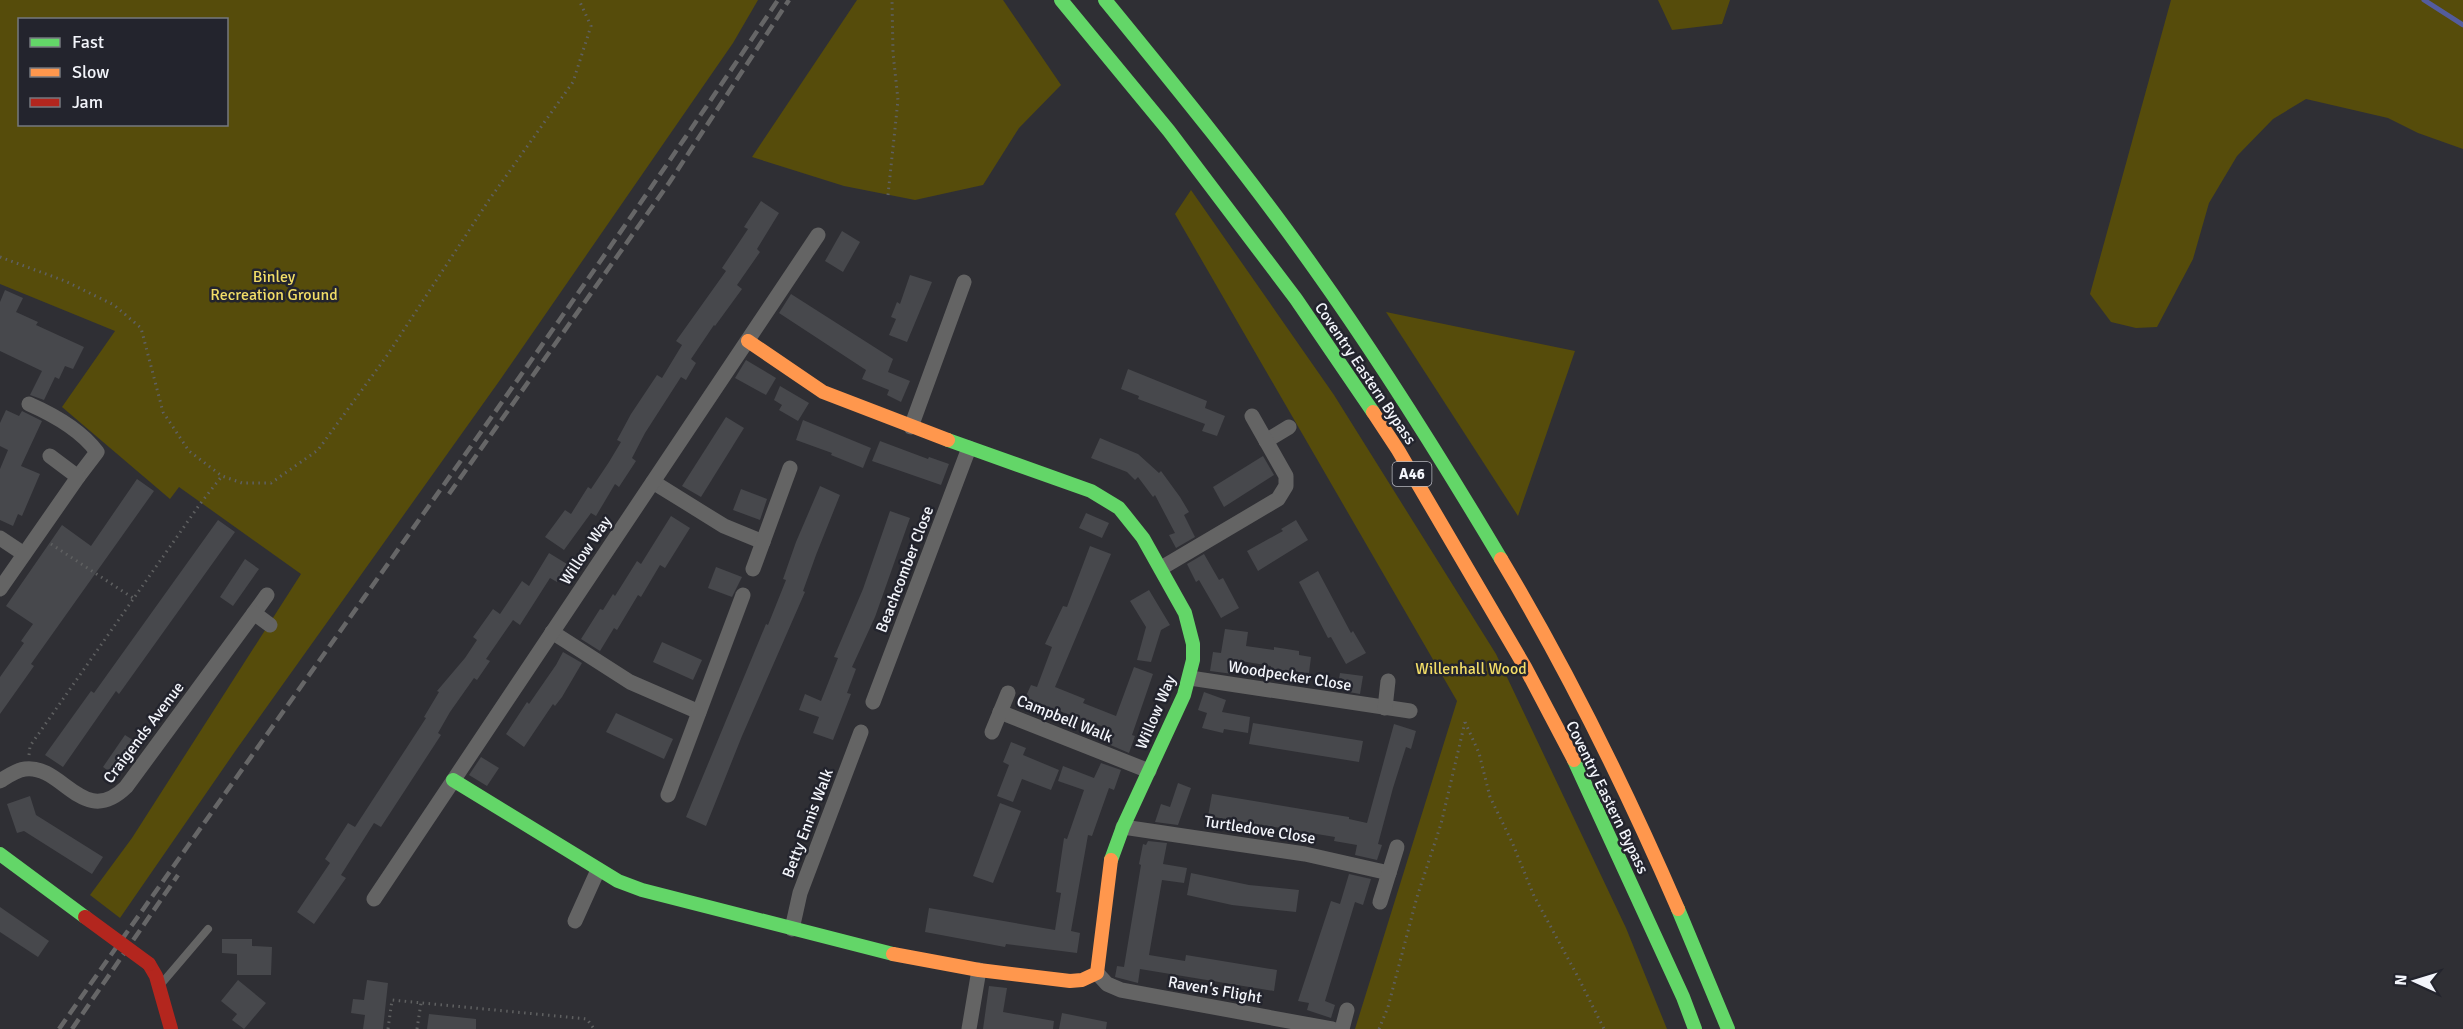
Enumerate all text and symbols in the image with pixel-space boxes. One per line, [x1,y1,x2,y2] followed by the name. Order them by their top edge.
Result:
[18,18,228,126] legend
[72,31,104,53] text: Fast
[72,61,109,83] text: Slow
[72,91,103,113] text: Jam
[210,267,338,305] park label: Binley Recreation Ground
[1310,298,1420,449] street label: Coventry Eastern Bypass
[1392,462,1432,486] road number: A46
[872,503,938,635] street label: Beachcomber Close
[556,512,616,589] street label: Willow Way
[1227,656,1353,696] street label: Woodpecker Close
[1415,659,1527,679] park label: Willenhall Wood
[1131,672,1181,752] street label: Willow Way
[99,678,189,787] street label: Craigends Avenue
[1014,691,1116,747] street label: Campbell Walk
[1561,718,1653,877] street label: Coventry Eastern Bypass
[778,766,838,881] street label: Betty Ennis Walk
[1203,811,1317,849] street label: Turtledove Close
[2385,951,2445,1011] north arrow
[1166,972,1264,1008] street label: Raven's Flight
[2391,974,2411,986] text: N

